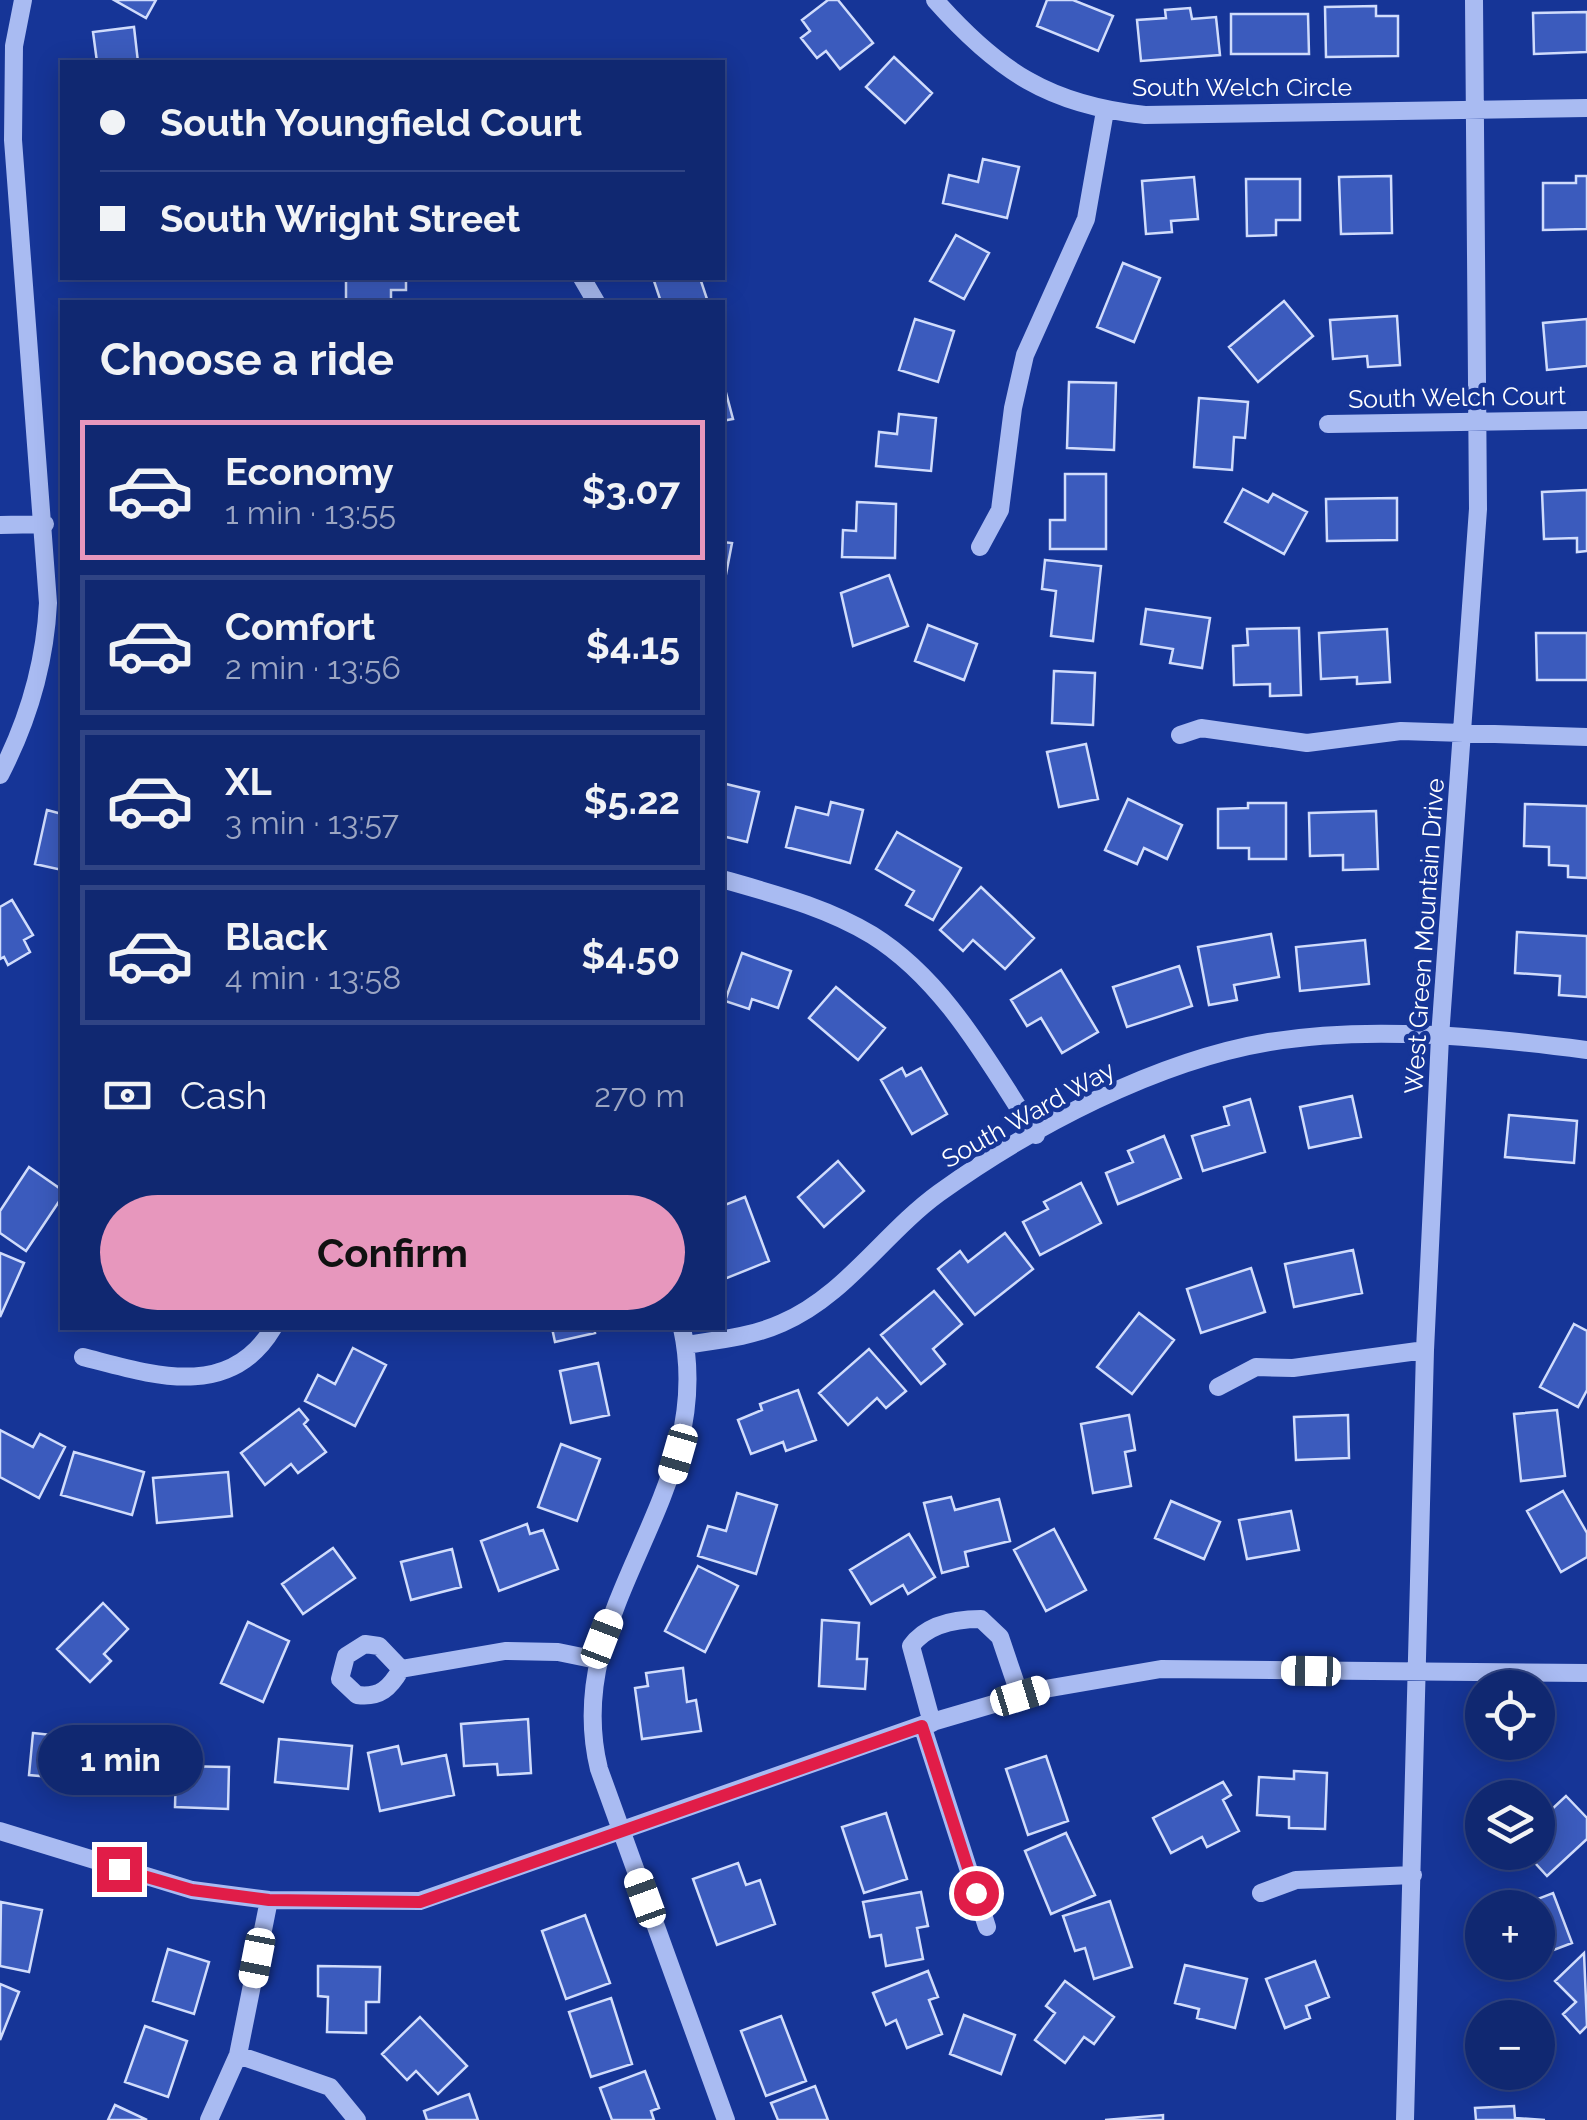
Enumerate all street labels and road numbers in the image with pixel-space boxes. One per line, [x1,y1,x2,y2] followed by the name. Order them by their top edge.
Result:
[1132,72,1352,102] street label: South Welch Circle
[1348,380,1567,414] street label: South Welch Court
[1398,777,1450,1095] street label: West Green Mountain Drive
[936,1054,1120,1174] street label: South Ward Way

